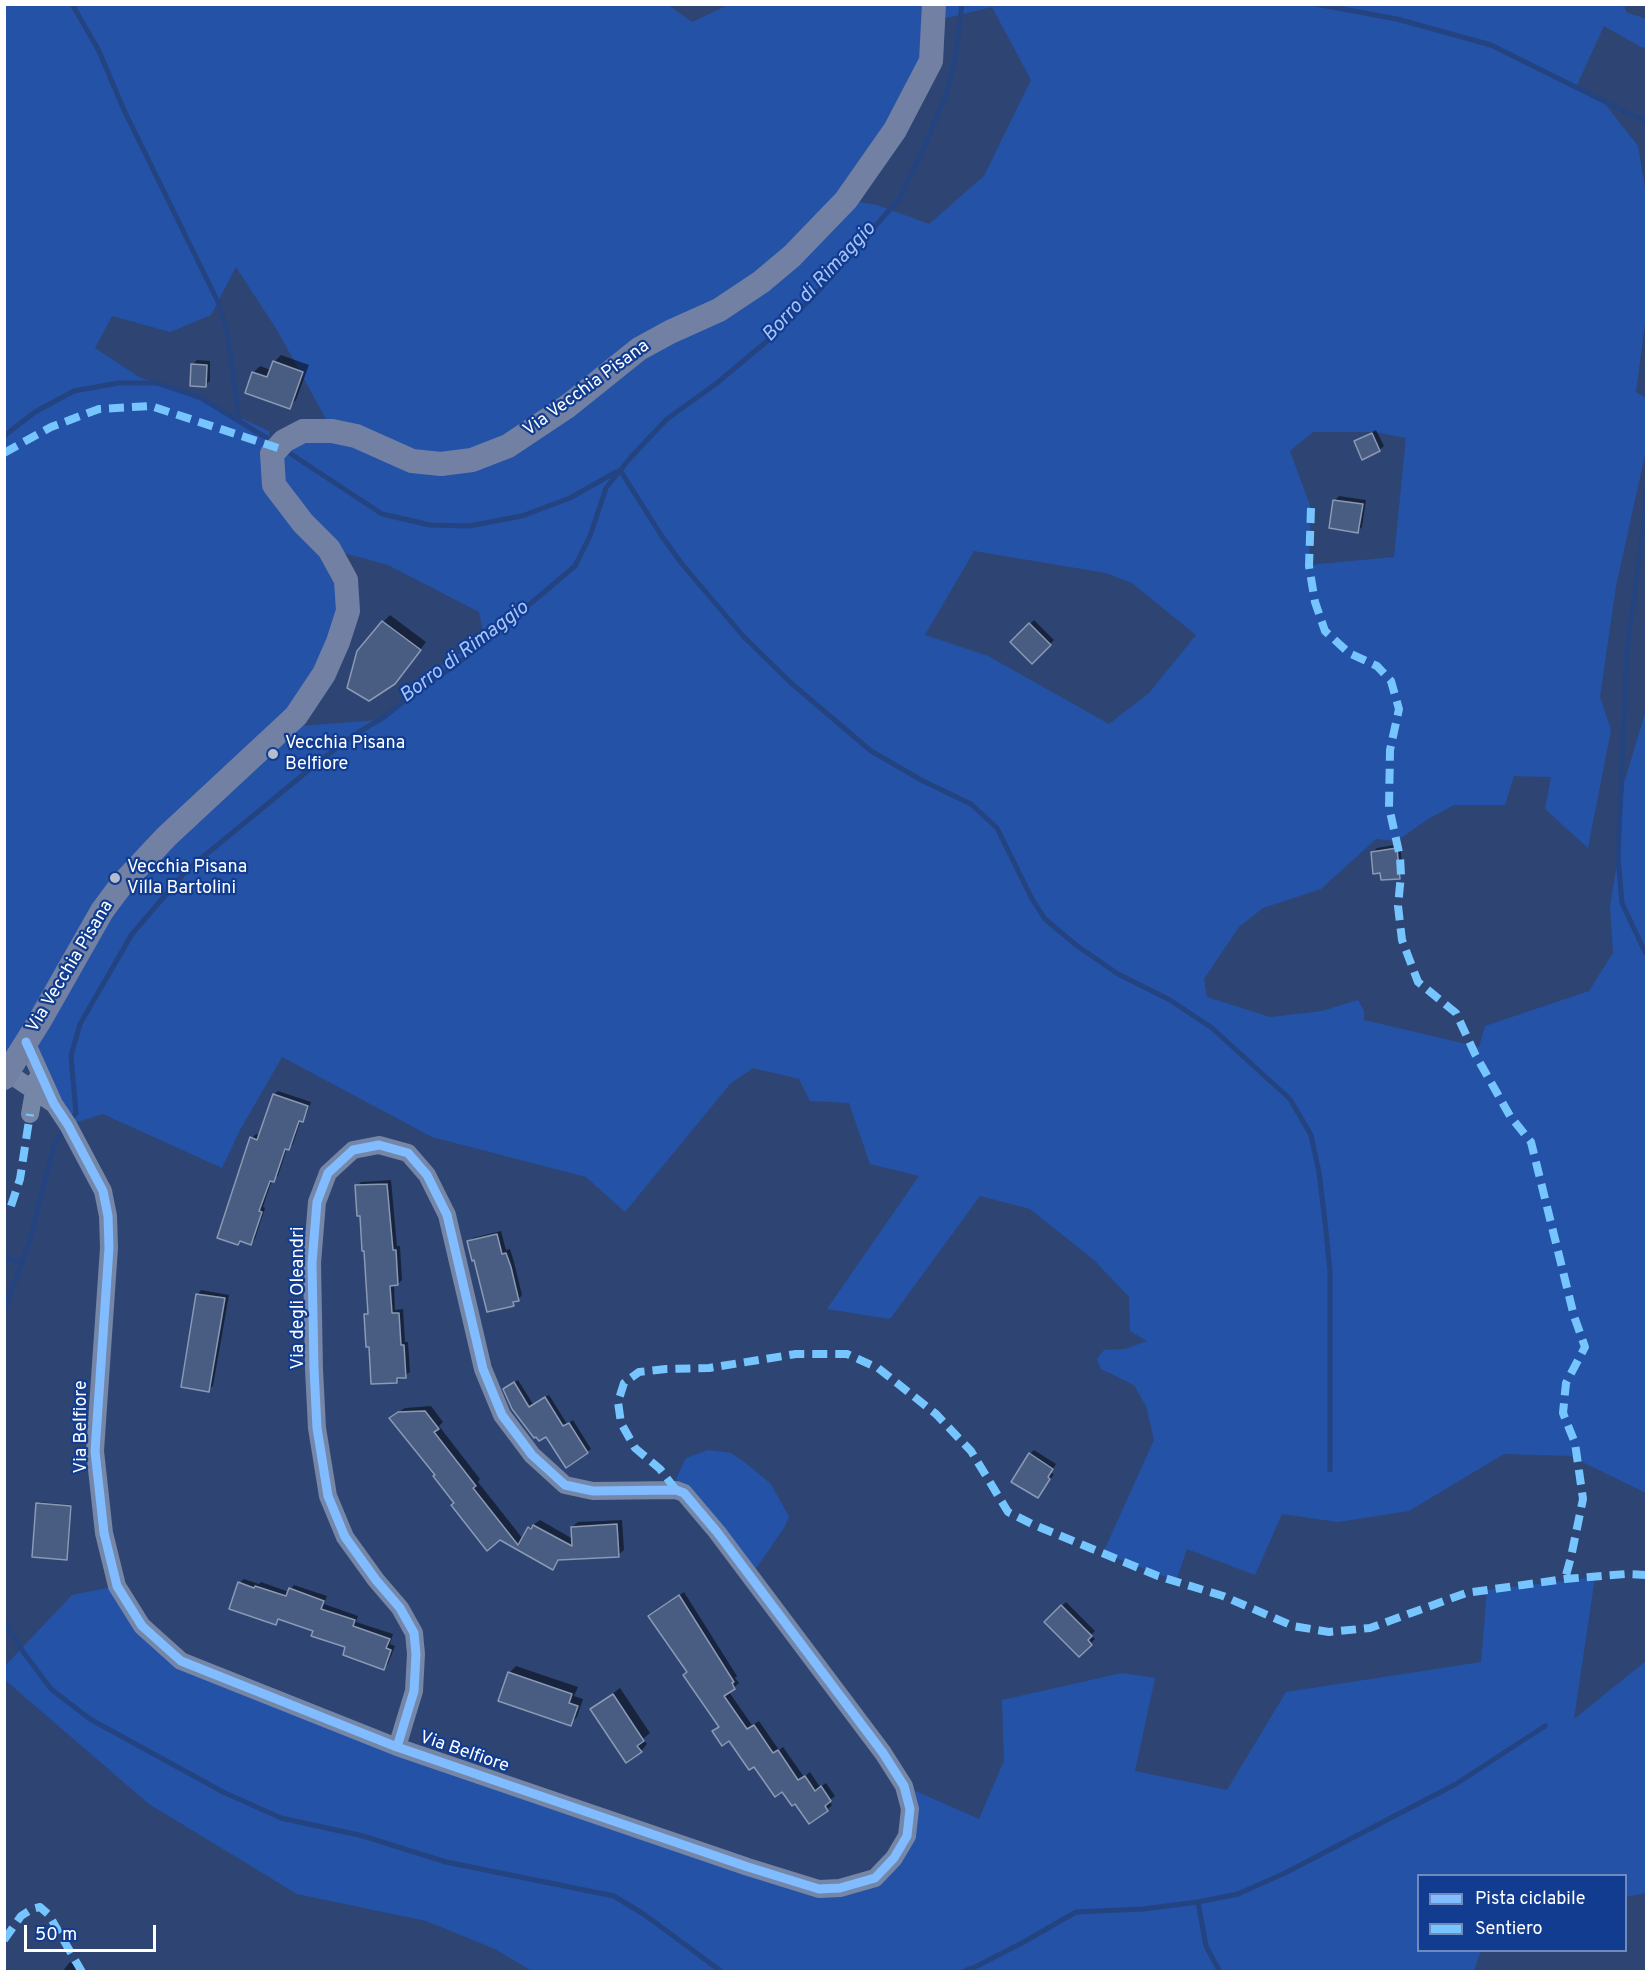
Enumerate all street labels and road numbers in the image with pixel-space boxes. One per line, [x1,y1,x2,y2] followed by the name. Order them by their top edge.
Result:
[520,336,654,442] street label: Via Vecchia Pisana
[23,897,119,1037] street label: Via Vecchia Pisana
[288,1227,310,1369] street label: Via degli Oleandri
[71,1380,93,1474] street label: Via Belfiore
[416,1728,512,1778] street label: Via Belfiore

